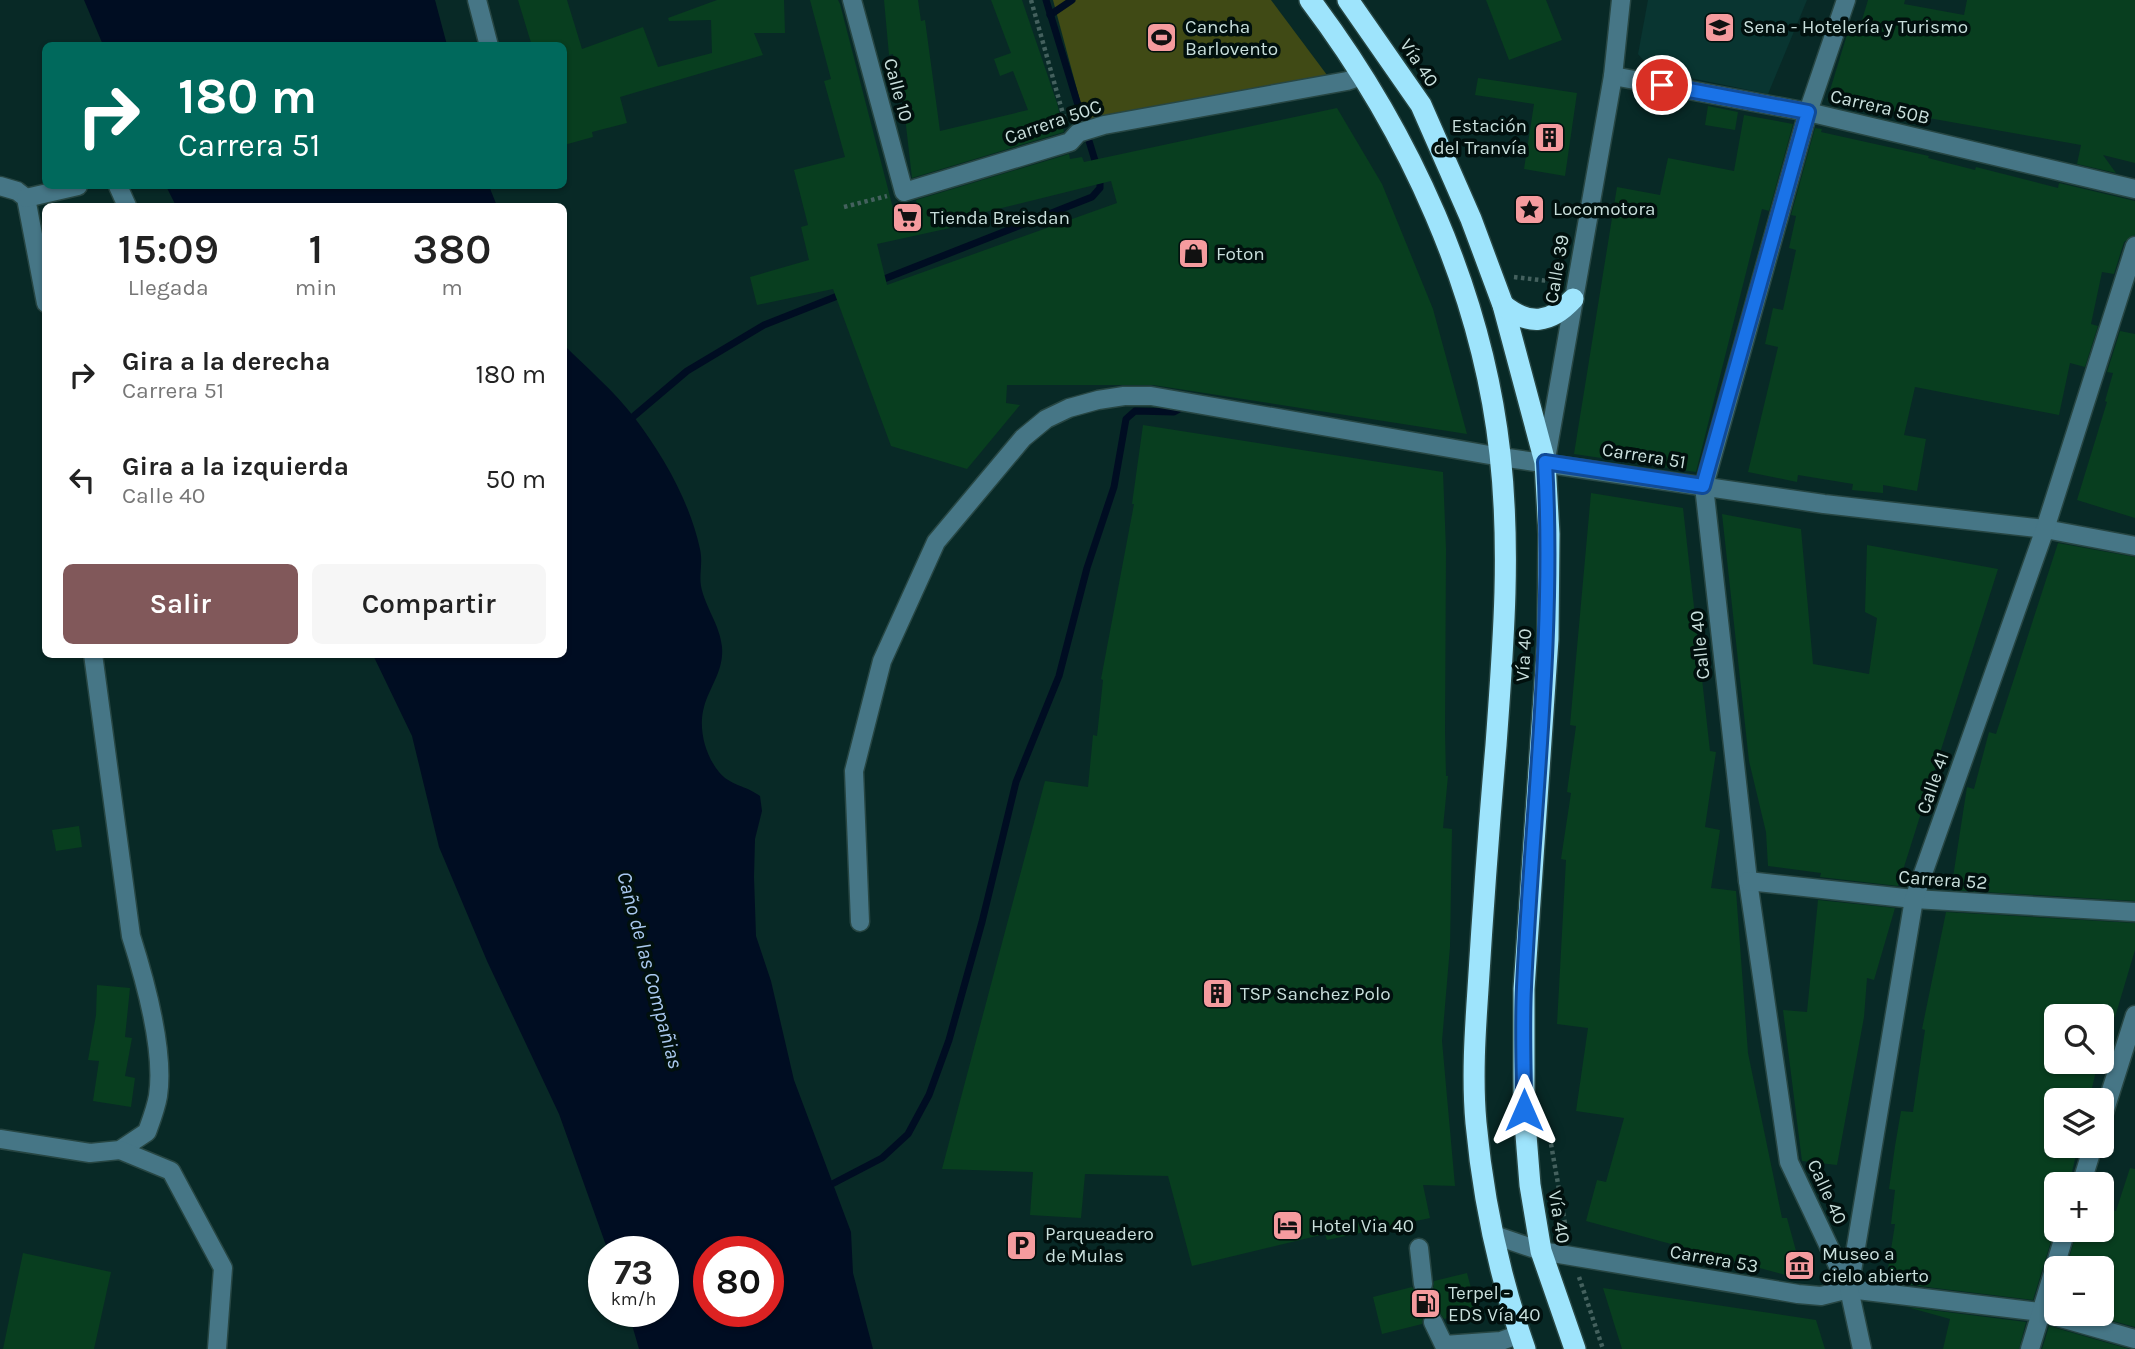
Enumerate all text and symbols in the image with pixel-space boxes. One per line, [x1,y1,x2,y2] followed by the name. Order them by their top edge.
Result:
[1703,10,1737,44] school or university icon: Sena - Hotelería y Turismo
[1185,16,1278,60] place label: Cancha Barlovento
[1743,16,1968,38] place label: Sena - Hotelería y Turismo
[1145,21,1179,55] sports icon: Cancha Barlovento
[1395,35,1443,91] street label: Vía 40
[1632,55,1692,115] pin
[879,56,917,124] street label: Calle 10
[1643,66,1681,104] icon: arrive
[178,68,317,125] text: 180 m
[63,70,154,161] icon: right
[1828,85,1932,129] street label: Carrera 50B
[1002,95,1104,149] street label: Carrera 50C
[1434,115,1527,159] place label: Estación del Tranvía
[1533,120,1567,154] building icon: Estación del Tranvía
[178,127,320,164] text: Carrera 51
[1513,192,1547,226] place icon: Locomotora
[1553,198,1655,220] place label: Locomotora
[890,201,924,235] supermarket icon: Tienda Breisdan
[930,207,1070,229] place label: Tienda Breisdan
[118,224,219,274] text: 15:09
[308,224,323,274] text: 1
[413,224,491,274] text: 380
[1540,233,1574,305] street label: Calle 39
[1176,237,1210,271] shop icon: Foton
[1216,243,1265,265] place label: Foton
[128,274,209,301] text: Llegada
[295,274,337,301] text: min
[441,274,463,301] text: m
[122,346,331,377] text: Gira a la derecha
[63,356,101,394] icon: right
[476,359,546,390] text: 180 m
[122,377,224,404] text: Carrera 51
[1601,439,1687,473] street label: Carrera 51
[122,451,349,482] text: Gira a la izquierda
[63,461,101,499] icon: left
[485,464,546,495] text: 50 m
[122,482,205,509] text: Calle 40
[63,564,298,644] button: Salir
[312,564,546,644] button: Compartir
[1685,610,1715,680] street label: Calle 40
[1512,628,1536,682] street label: Vía 40
[1912,749,1954,817] street label: Calle 41
[1898,866,1988,894] street label: Carrera 52
[612,869,688,1071] water label: Caño de las Compañias
[1200,977,1234,1011] building icon: TSP Sanchez Polo
[1240,983,1391,1005] place label: TSP Sanchez Polo
[2044,1004,2114,1326] map controls
[2044,1004,2114,1074] button: search
[1487,1073,1561,1147] position arrow
[2044,1088,2114,1158] button: layers
[1802,1156,1852,1228] street label: Calle 40
[2044,1172,2114,1242] button: +
[1544,1189,1574,1245] street label: Vía 40
[1271,1209,1305,1243] hotel icon: Hotel Via 40
[1311,1215,1414,1237] place label: Hotel Via 40
[1045,1223,1154,1267] place label: Parqueadero de Mulas
[1005,1228,1039,1262] parking icon: Parqueadero de Mulas
[693,1236,784,1327] speed limit sign: 80
[1668,1240,1760,1278] street label: Carrera 53
[1822,1243,1929,1287] place label: Museo a cielo abierto
[1782,1248,1816,1282] museum icon: Museo a cielo abierto
[614,1252,653,1293] text: 73
[2044,1256,2114,1326] button: −
[1448,1282,1540,1326] place label: Terpel - EDS Vía 40
[1408,1287,1442,1321] fuel station icon: Terpel - EDS Vía 40
[611,1288,656,1310] text: km/h

